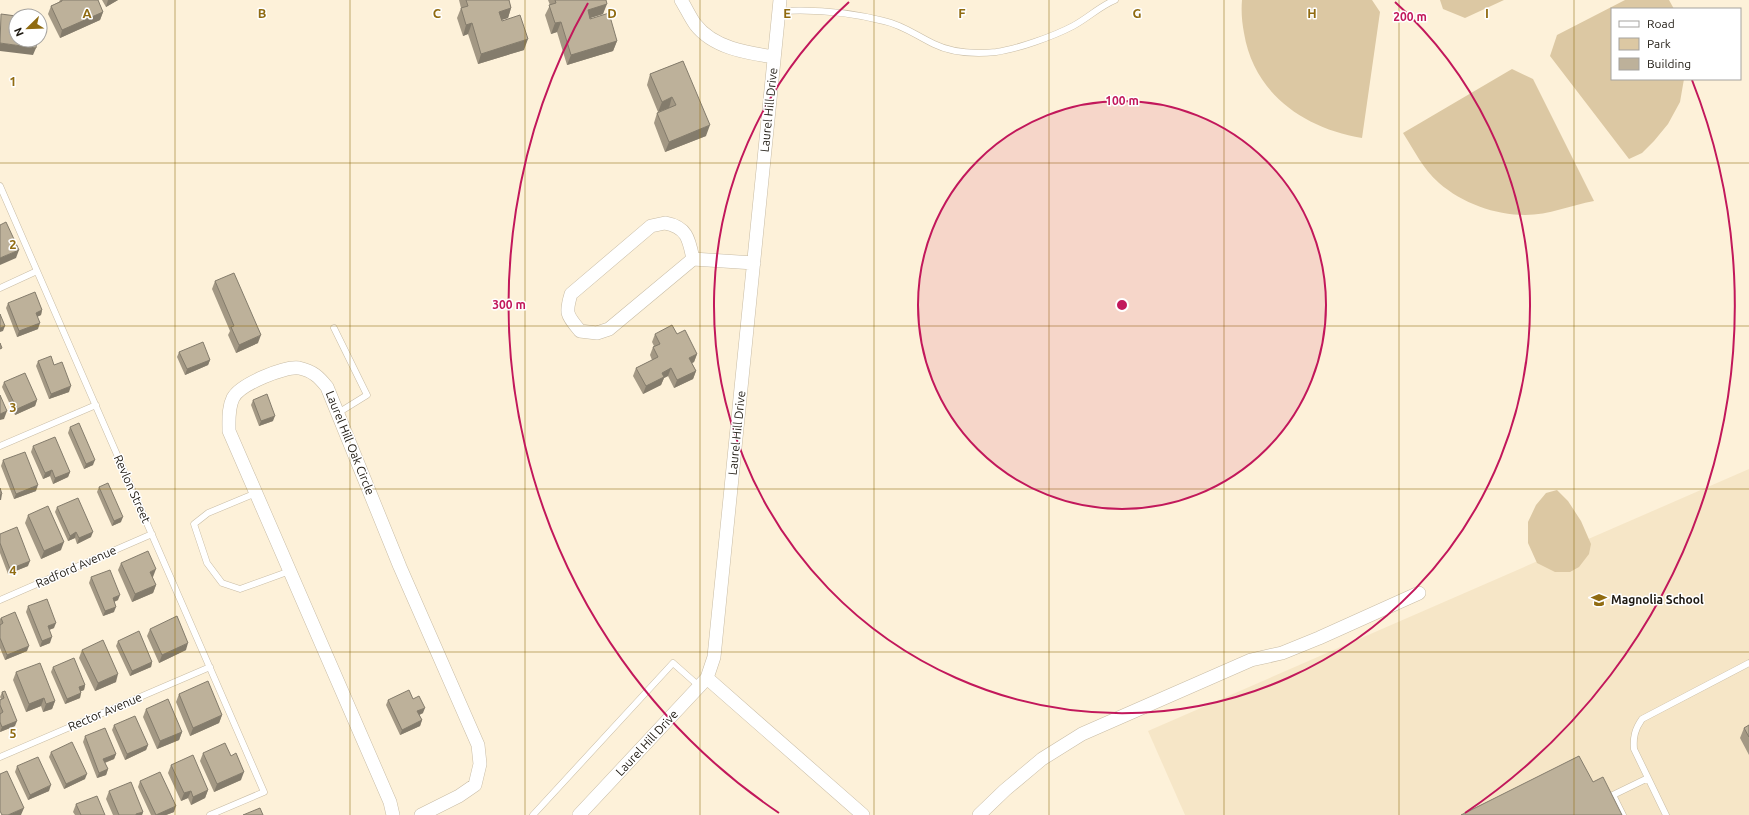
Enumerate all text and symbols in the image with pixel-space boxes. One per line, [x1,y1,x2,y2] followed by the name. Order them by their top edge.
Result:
[82,6,92,20] text: A
[258,6,267,20] text: B
[433,6,442,20] text: C
[607,6,617,20] text: D
[783,6,791,20] text: E
[958,6,966,20] text: F
[1133,6,1142,20] text: G
[1307,6,1317,20] text: H
[1485,6,1489,20] text: I
[8,8,48,48] north arrow
[1611,8,1741,80] legend
[1393,10,1427,23] text: 200 m
[1647,17,1675,30] text: Road
[12,26,26,38] text: N
[1647,37,1671,50] text: Park
[1647,57,1691,70] text: Building
[758,67,779,153] street label: Laurel Hill Drive
[9,74,17,88] text: 1
[1105,94,1139,107] text: 100 m
[9,237,17,251] text: 2
[492,298,526,311] text: 300 m
[1115,298,1129,312] centre of rings
[324,389,377,497] street label: Laurel Hill Oak Circle
[726,390,747,476] street label: Laurel Hill Drive
[9,400,17,414] text: 3
[112,453,153,525] street label: Revlon Street
[33,543,118,590] street label: Radford Avenue
[9,563,17,577] text: 4
[1590,591,1608,609] school or university icon: Magnolia School
[1611,593,1704,606] place label: Magnolia School
[66,690,144,733] street label: Rector Avenue
[613,707,680,778] street label: Laurel Hill Drive
[9,726,17,740] text: 5

